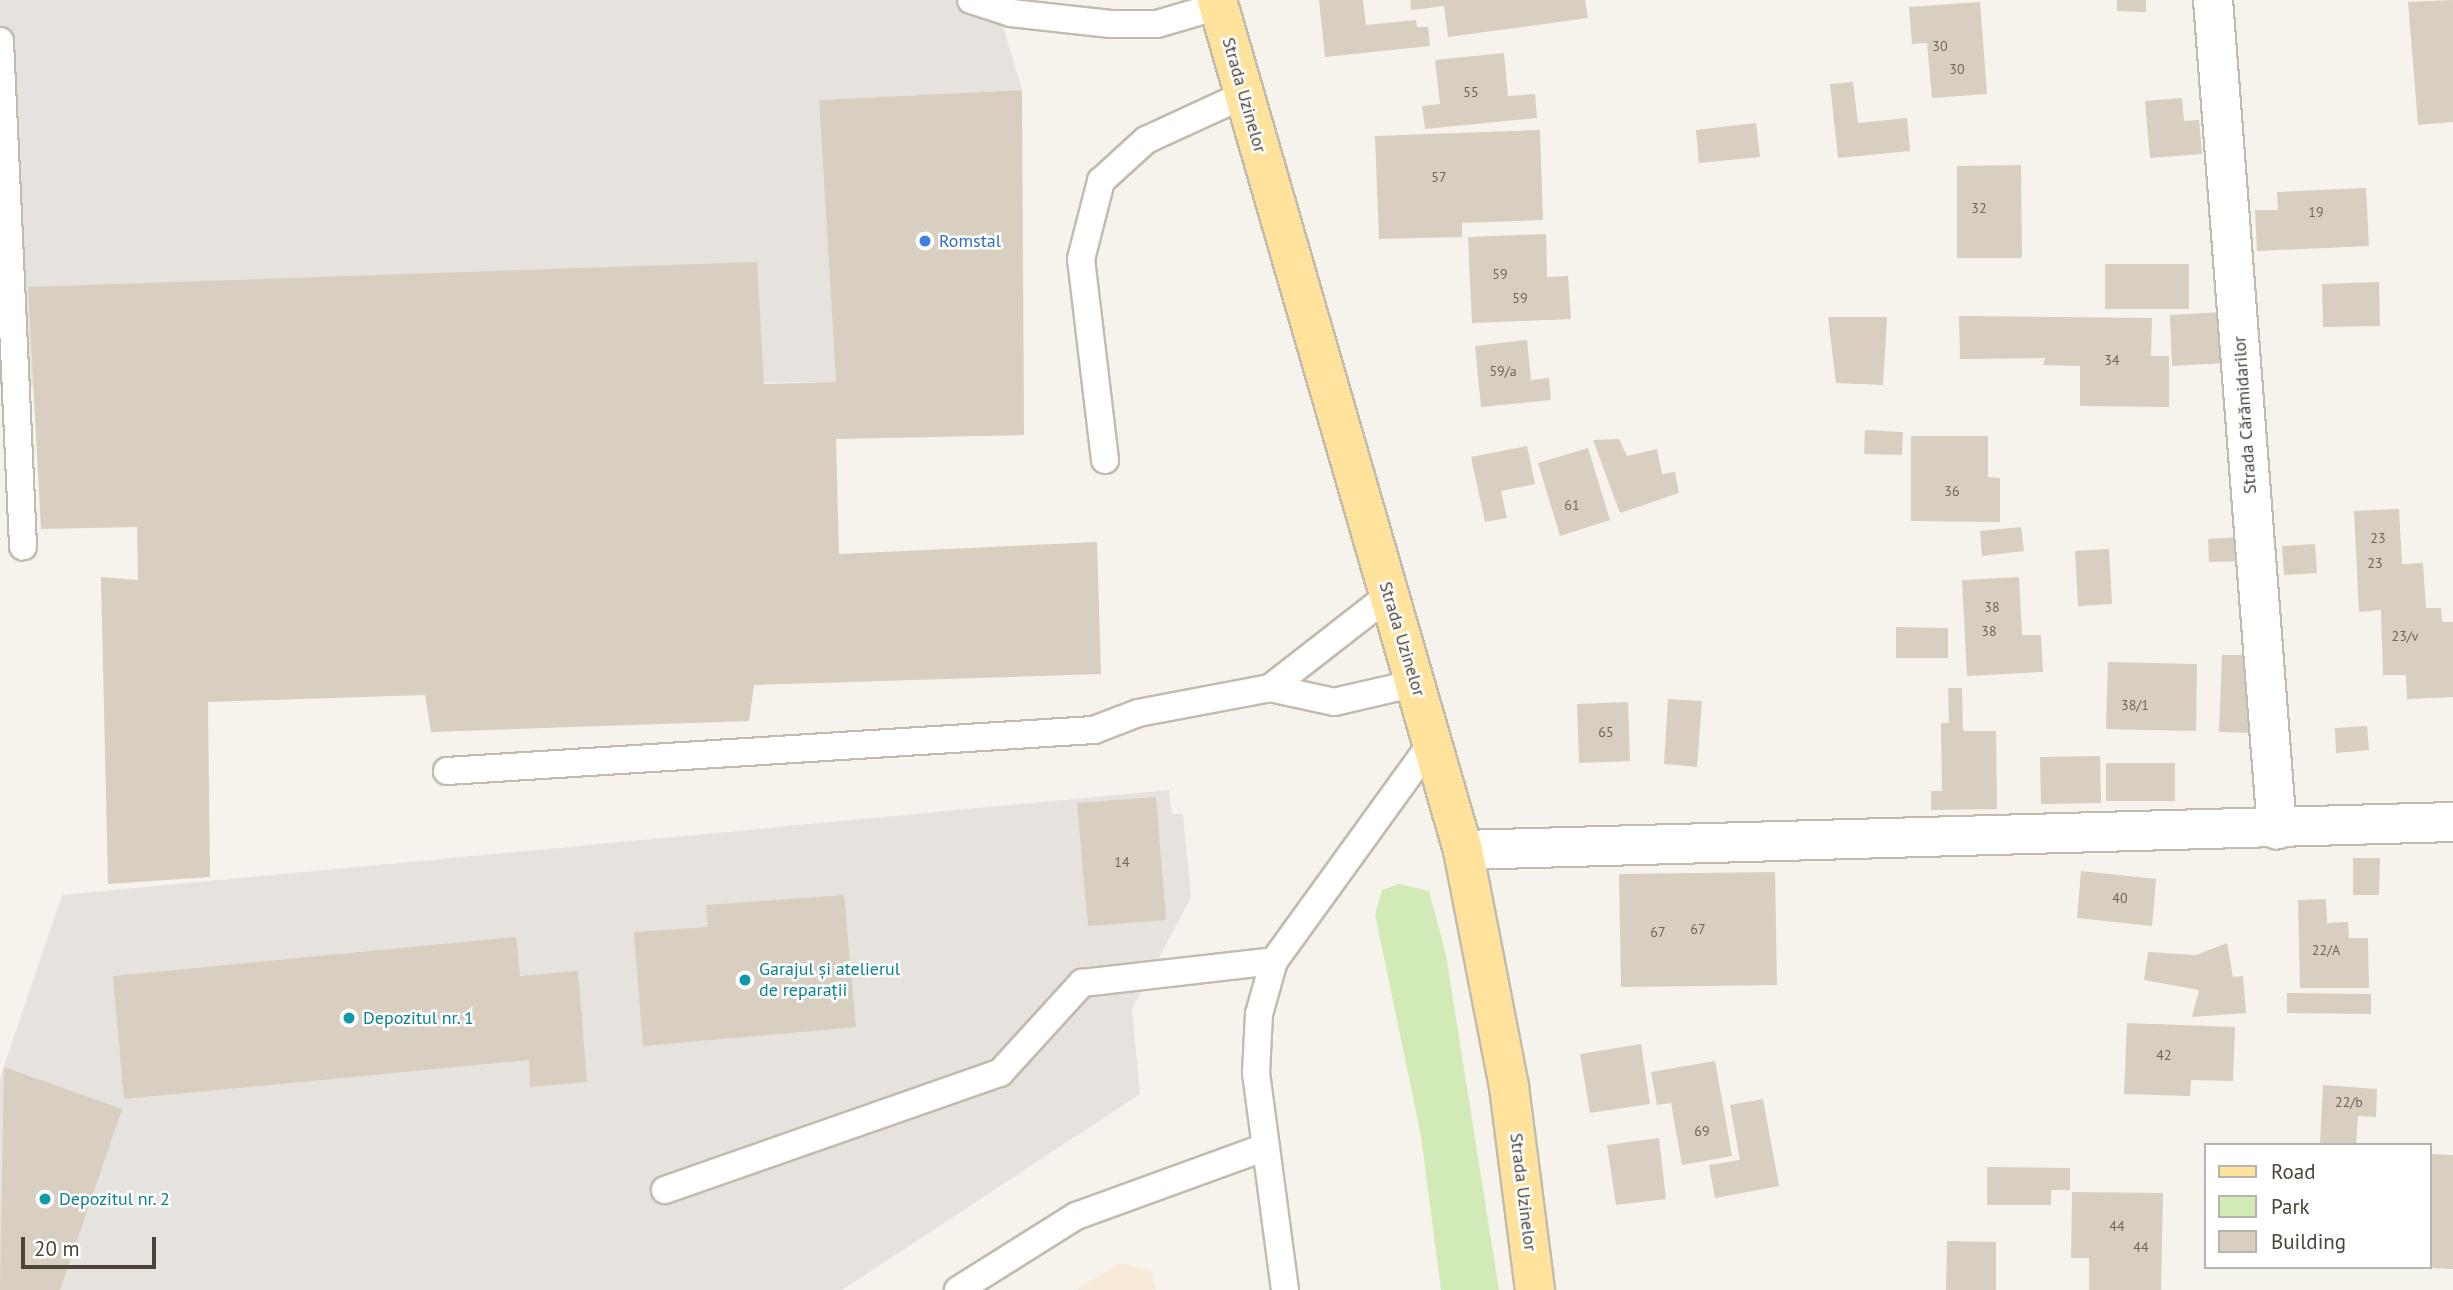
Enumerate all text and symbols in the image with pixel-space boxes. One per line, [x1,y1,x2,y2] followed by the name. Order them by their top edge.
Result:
[1217,35,1271,155] street label: Strada Uzinelor
[1932,38,1948,54] house number: 30
[1949,61,1965,77] house number: 30
[1463,84,1479,100] house number: 55
[1431,169,1447,185] house number: 57
[1971,200,1987,216] house number: 32
[2308,204,2324,220] house number: 19
[939,230,1001,252] place label: Romstal
[917,233,933,249] marker: Romstal
[1492,266,1508,282] house number: 59
[1512,290,1528,306] house number: 59
[2229,335,2261,495] street label: Strada Cărămidarilor
[2104,352,2120,368] house number: 34
[1489,363,1517,379] house number: 59/a
[1944,483,1960,499] house number: 36
[1564,497,1580,513] house number: 61
[2370,530,2386,546] house number: 23
[2367,555,2383,571] house number: 23
[1374,579,1430,699] street label: Strada Uzinelor
[1984,599,2000,615] house number: 38
[1981,623,1997,639] house number: 38
[2392,628,2418,644] house number: 23/v
[2121,697,2149,713] house number: 38/1
[1598,724,1614,740] house number: 65
[1114,854,1130,870] house number: 14
[2112,890,2128,906] house number: 40
[1690,921,1706,937] house number: 67
[1650,924,1666,940] house number: 67
[2312,942,2340,958] house number: 22/A
[759,959,900,1002] place label: Garajul și atelierul de reparații
[737,972,753,988] marker: Garajul și atelierul de reparații
[363,1007,475,1029] place label: Depozitul nr. 1
[341,1010,357,1026] marker: Depozitul nr. 1
[2156,1047,2172,1063] house number: 42
[2335,1094,2363,1110] house number: 22/b
[1694,1123,1710,1139] house number: 69
[1505,1132,1541,1252] street label: Strada Uzinelor
[2204,1143,2432,1269] legend
[2271,1158,2315,1185] text: Road
[59,1188,171,1210] place label: Depozitul nr. 2
[37,1191,53,1207] marker: Depozitul nr. 2
[2271,1193,2310,1220] text: Park
[2109,1218,2125,1234] house number: 44
[24,1224,159,1268] scale bar
[2271,1228,2346,1255] text: Building
[34,1235,80,1262] text: 20 m
[2133,1239,2149,1255] house number: 44

